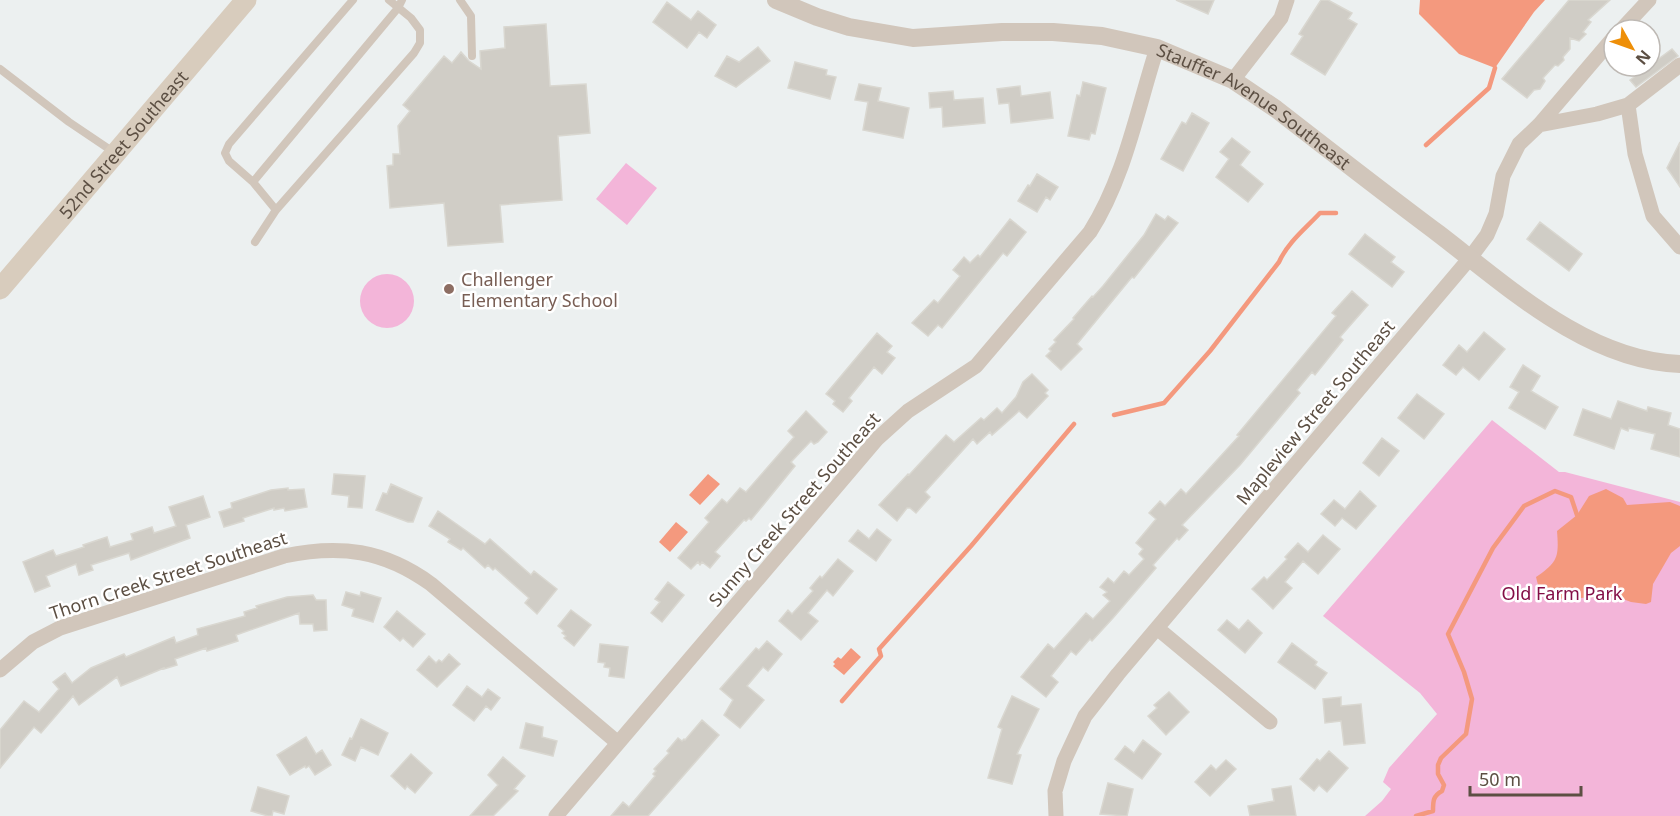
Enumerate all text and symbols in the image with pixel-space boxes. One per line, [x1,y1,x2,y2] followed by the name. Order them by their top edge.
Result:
[1602,18,1662,78] north arrow
[1153,37,1356,175] street label: Stauffer Avenue Southeast
[1631,46,1656,70] text: N
[53,65,193,223] street label: 52nd Street Southeast
[461,267,618,312] place label: Challenger Elementary School
[442,282,456,296] marker: Challenger Elementary School
[1231,314,1400,509] street label: Mapleview Street Southeast
[703,406,885,611] street label: Sunny Creek Street Southeast
[46,525,290,625] street label: Thorn Creek Street Southeast
[1502,581,1623,605] park label: Old Farm Park
[1470,759,1581,797] scale bar
[1479,767,1521,791] text: 50 m

